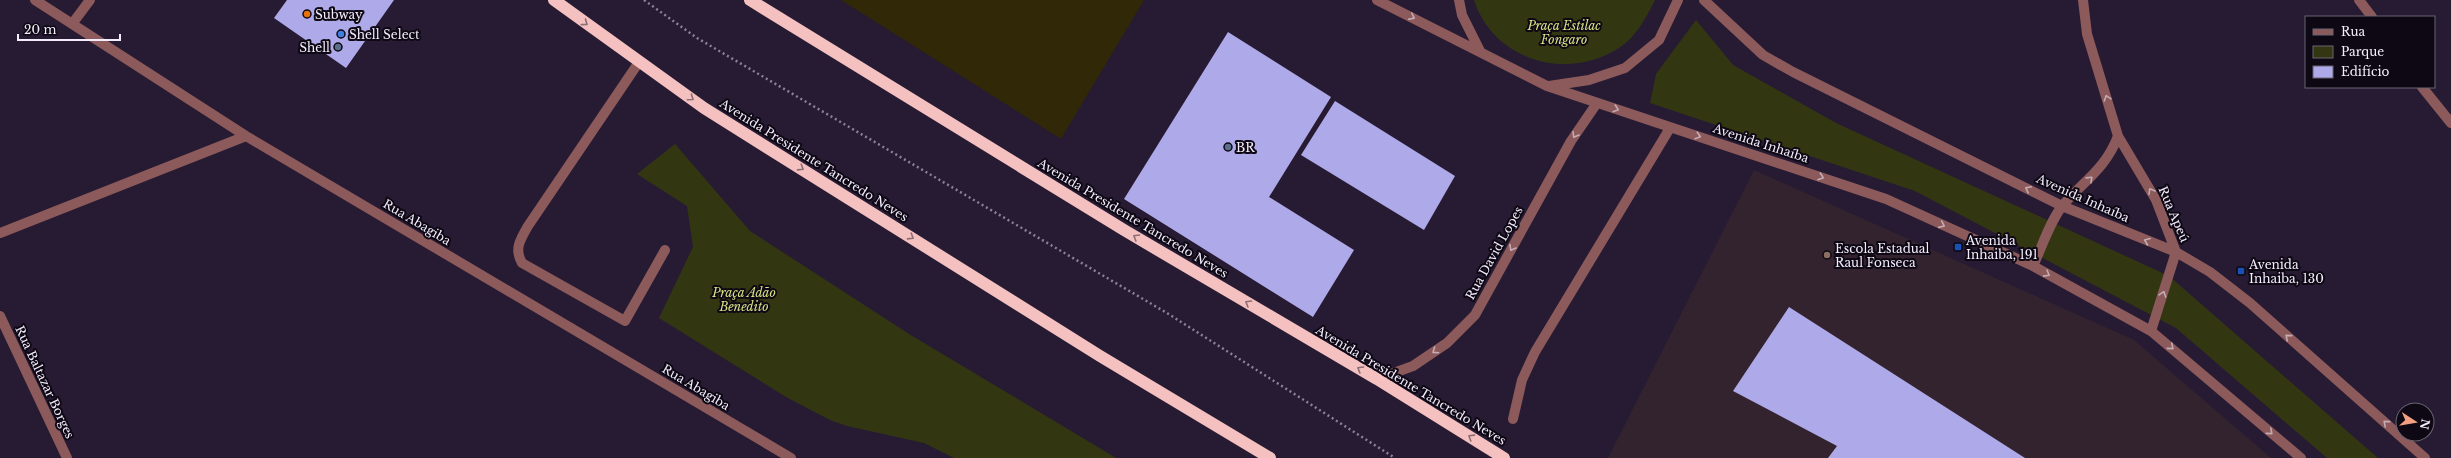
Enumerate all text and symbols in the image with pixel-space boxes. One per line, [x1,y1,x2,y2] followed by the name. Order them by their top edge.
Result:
[315,7,363,22] place label: Subway
[302,9,312,19] marker: Subway
[1407,12,1415,20] one-way arrow
[18,16,120,42] scale bar
[2305,16,2435,88] legend
[581,18,588,25] one-way arrow
[1526,18,1601,47] park label: Praça Estilac Fongaro
[24,22,56,37] text: 20 m
[2341,24,2365,39] text: Rua
[349,27,420,42] place label: Shell Select
[336,29,346,39] marker: Shell Select
[299,40,330,55] place label: Shell
[333,42,343,52] marker: Shell
[2341,44,2384,59] text: Parque
[2341,64,2389,79] text: Edifício
[687,93,694,101] one-way arrow
[716,95,911,224] street label: Avenida Presidente Tancredo Neves
[2103,95,2111,102] one-way arrow
[1612,104,1619,113] one-way arrow
[1710,120,1811,166] street label: Avenida Inhaíba
[1572,130,1579,137] one-way arrow
[1694,131,1701,140] one-way arrow
[1236,140,1255,155] place label: BR
[1223,142,1233,152] marker: BR
[1034,155,1231,281] street label: Avenida Presidente Tancredo Neves
[797,163,804,171] one-way arrow
[2033,170,2132,225] street label: Avenida Inhaíba
[1818,172,1825,180] one-way arrow
[2085,176,2093,184] one-way arrow
[2156,184,2192,244] street label: Rua Apeú
[2025,186,2032,194] one-way arrow
[2148,188,2155,195] one-way arrow
[380,196,454,248] street label: Rua Abagiba
[1462,204,1526,302] street label: Rua David Lopes
[1938,220,1945,228] one-way arrow
[907,232,914,240] one-way arrow
[1965,233,2038,262] place label: Avenida Inhaiba, 191
[1133,234,1140,242] one-way arrow
[2144,237,2151,245] one-way arrow
[1835,241,1929,270] place label: Escola Estadual Raul Fonseca
[1953,242,1963,252] marker: Avenida Inhaiba, 191
[1509,244,1516,251] one-way arrow
[1822,250,1832,260] marker: Escola Estadual Raul Fonseca
[2248,257,2324,286] place label: Avenida Inhaiba, 130
[2236,266,2246,276] marker: Avenida Inhaiba, 130
[2043,269,2051,276] one-way arrow
[711,285,776,314] park label: Praça Adão Benedito
[2158,291,2167,298] one-way arrow
[1245,301,1252,308] one-way arrow
[1312,322,1509,448] street label: Avenida Presidente Tancredo Neves
[12,323,78,441] street label: Rua Baltazar Borges
[2286,334,2293,341] one-way arrow
[2166,343,2173,350] one-way arrow
[1432,346,1439,354] one-way arrow
[659,361,733,413] street label: Rua Abagiba
[1357,367,1364,374] one-way arrow
[2395,402,2435,442] north arrow
[2417,418,2433,431] text: N
[2383,421,2390,428] one-way arrow
[2265,427,2272,434] one-way arrow
[1468,435,1475,442] one-way arrow

